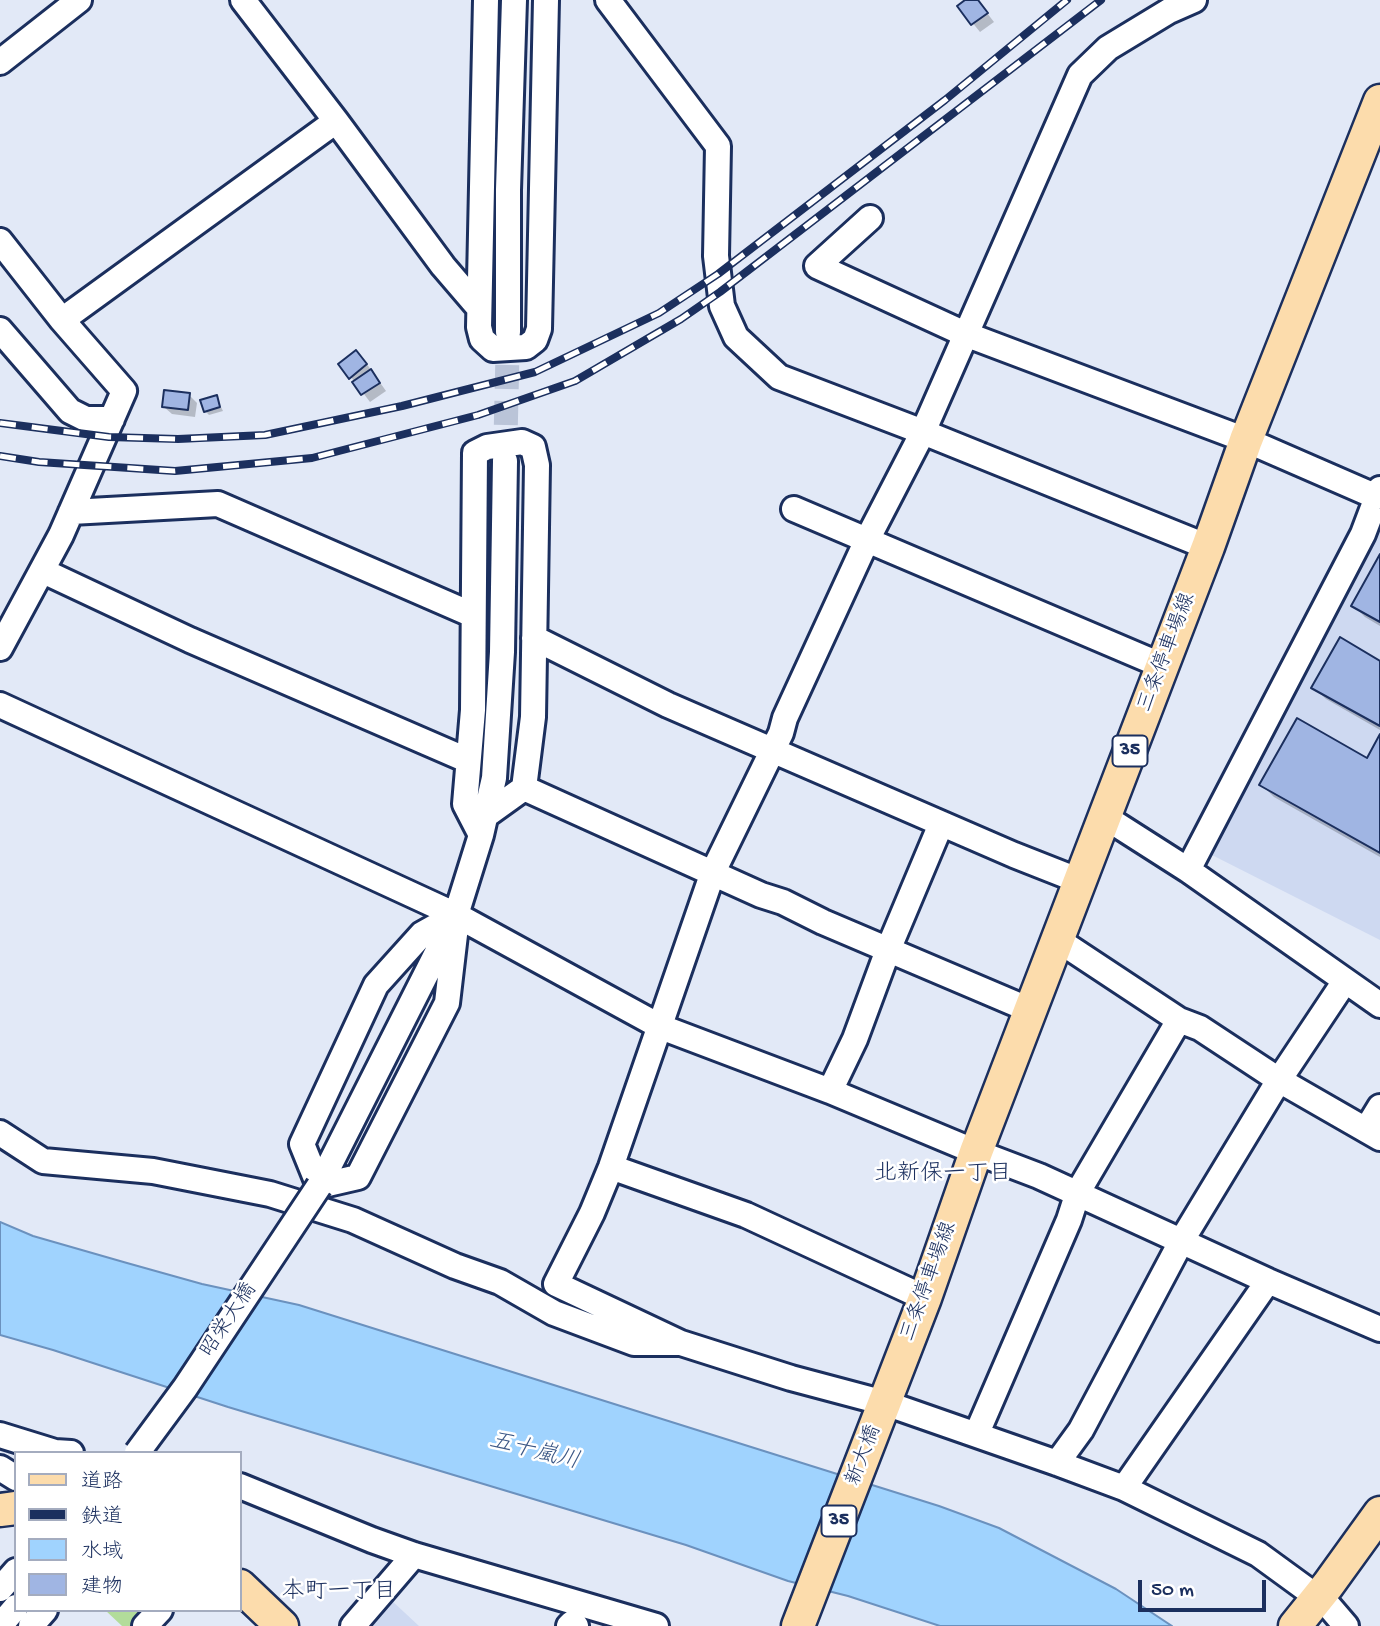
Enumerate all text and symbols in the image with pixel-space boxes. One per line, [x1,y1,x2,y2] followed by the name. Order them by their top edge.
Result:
[1134,590,1202,716] street label: 三条停車場線
[1112,736,1148,766] road number: 35
[874,1161,1012,1189] district label: 北新保一丁目
[897,1218,963,1346] street label: 三条停車場線
[197,1279,263,1363] street label: 昭栄大橋
[842,1422,888,1490] street label: 新大橋
[486,1428,582,1478] water label: 五十嵐川
[14,1451,242,1612] legend
[81,1471,123,1496] text: 道路
[81,1506,123,1531] text: 鉄道
[822,1506,856,1536] road number: 35
[81,1541,123,1566] text: 水域
[1142,1566,1270,1610] scale bar
[81,1576,123,1601] text: 建物
[282,1579,396,1607] district label: 本町一丁目
[1151,1579,1194,1604] text: 50 m

